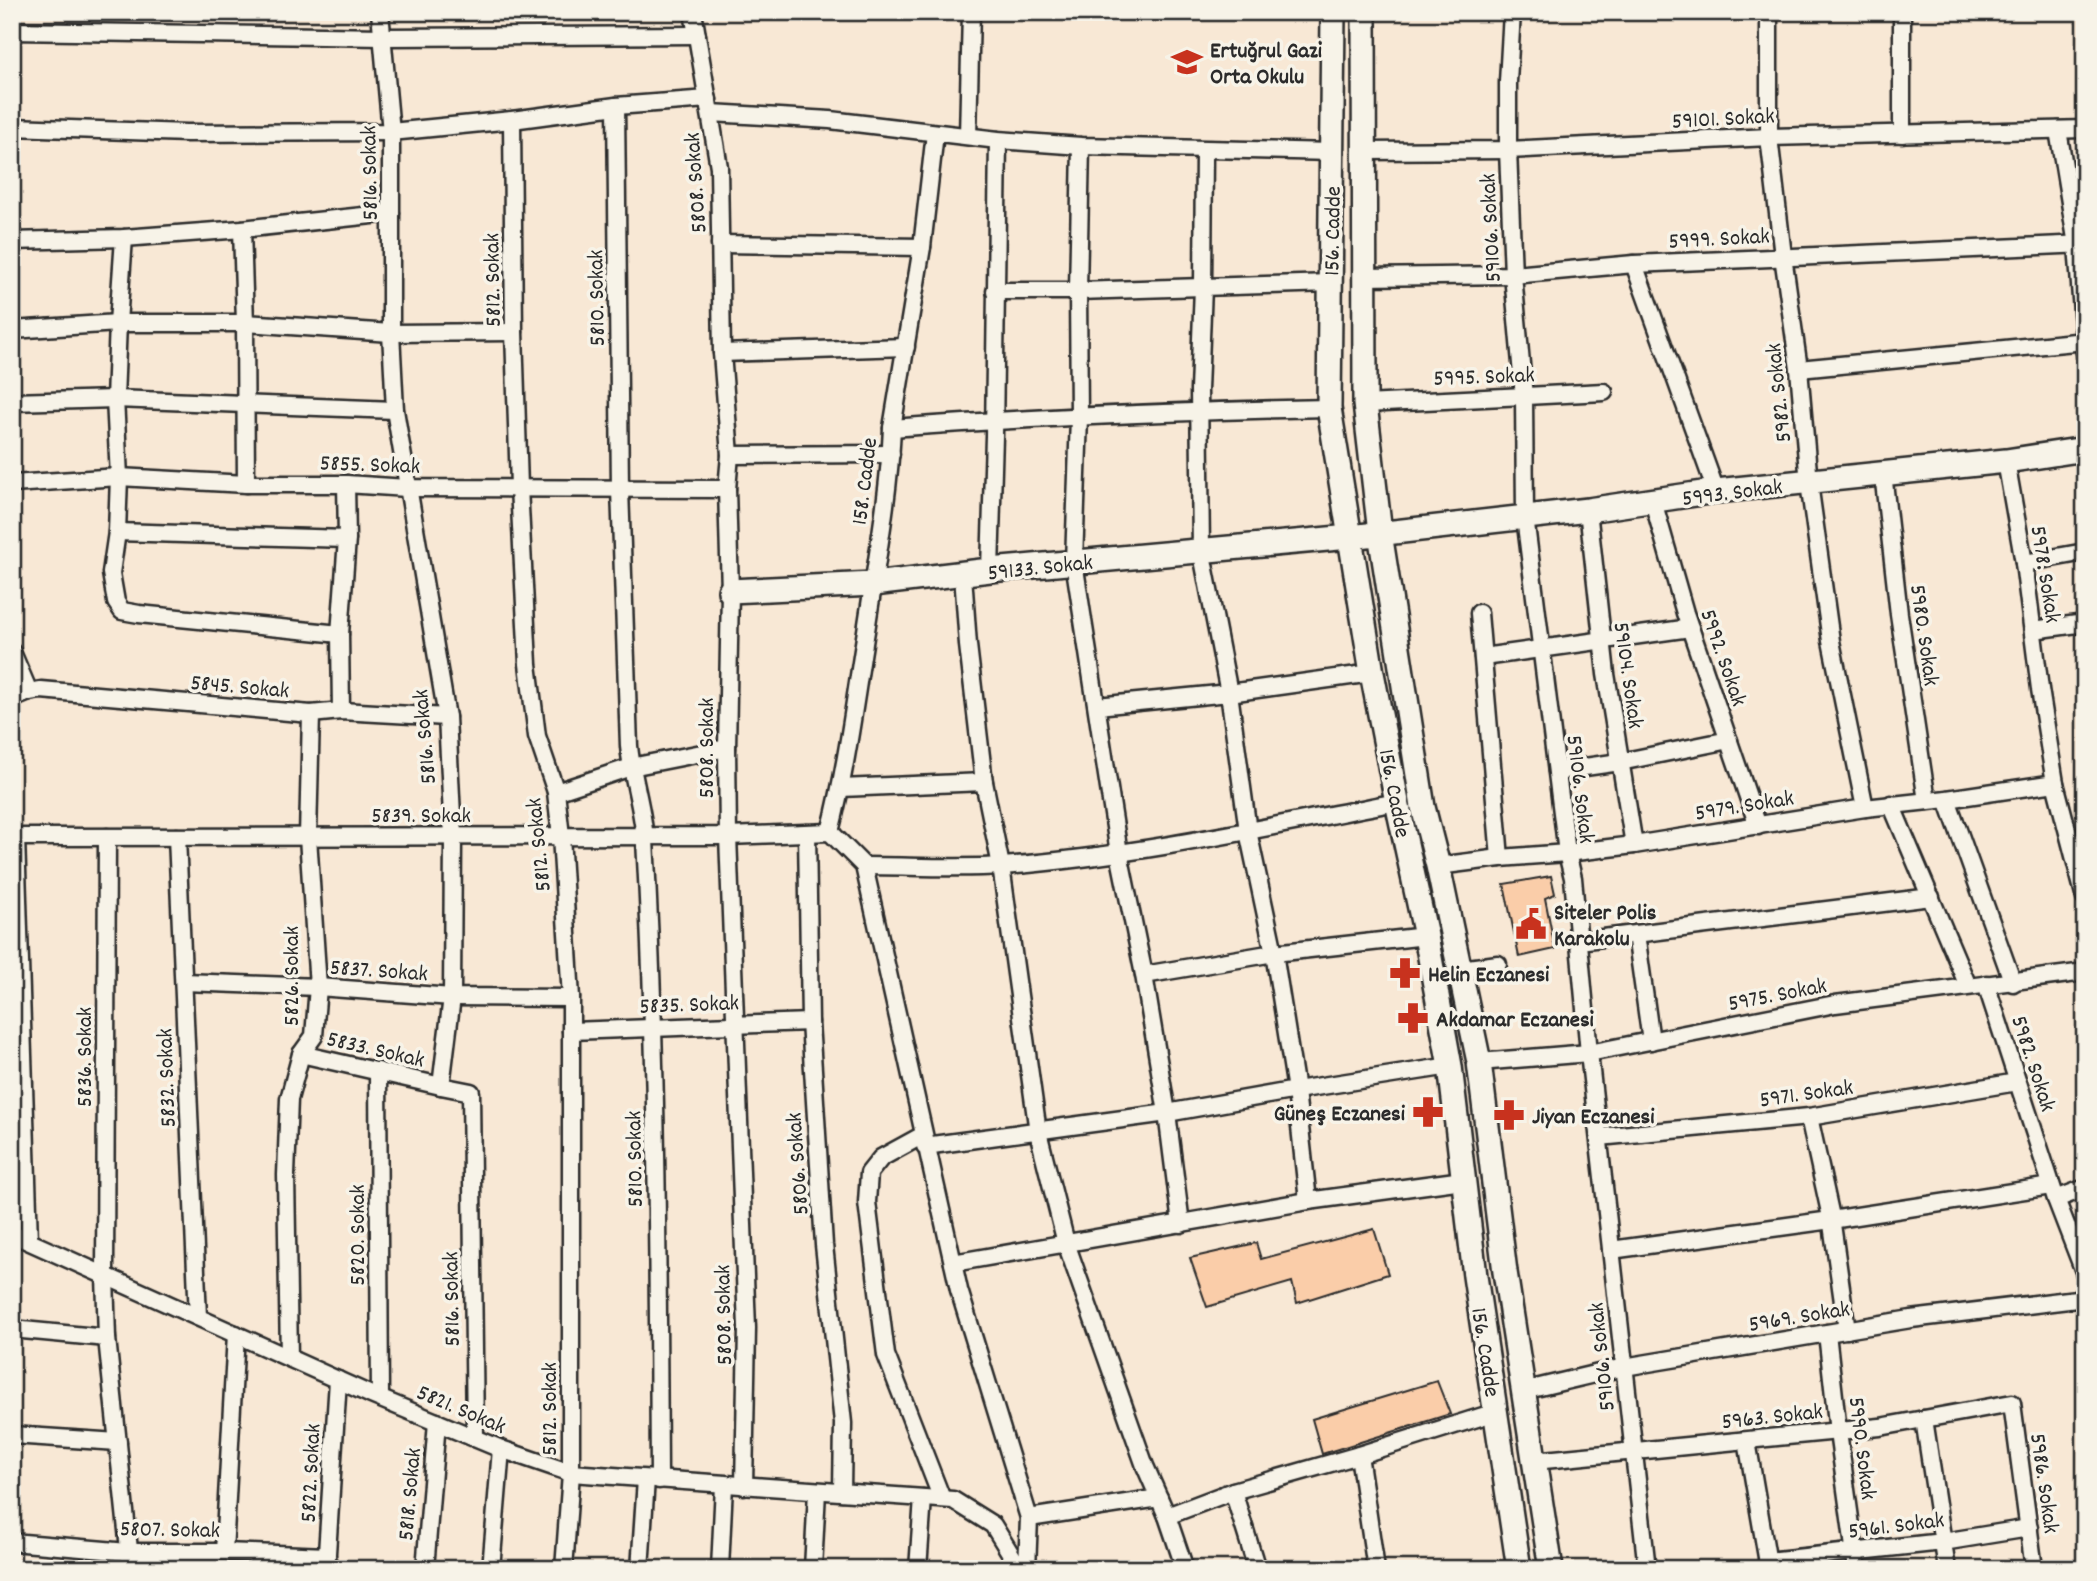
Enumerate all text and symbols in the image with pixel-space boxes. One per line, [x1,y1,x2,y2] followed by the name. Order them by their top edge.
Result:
[1210,36,1323,95] place label: Ertuğrul Gazi Orta Okulu
[1170,45,1204,79] school or university icon: Ertuğrul Gazi Orta Okulu
[1671,101,1775,140] street label: 59101. Sokak
[354,125,389,221] street label: 5816. Sokak
[678,131,717,234] street label: 5808. Sokak
[1473,172,1512,283] street label: 59106. Sokak
[1317,186,1352,276] street label: 156. Cadde
[1668,221,1771,260] street label: 5999. Sokak
[477,233,512,327] street label: 5812. Sokak
[581,249,616,347] street label: 5810. Sokak
[1759,341,1802,444] street label: 5982. Sokak
[1433,360,1535,397] street label: 5995. Sokak
[845,436,888,527] street label: 158. Cadde
[319,448,421,485] street label: 5855. Sokak
[1680,472,1785,517] street label: 5993. Sokak
[2020,523,2068,626] street label: 5978. Sokak
[986,548,1095,591] street label: 59133. Sokak
[1899,583,1946,688] street label: 5980. Sokak
[1690,605,1754,711] street label: 5992. Sokak
[1603,620,1650,731] street label: 59104. Sokak
[189,668,291,709] street label: 5845. Sokak
[406,688,447,786] street label: 5816. Sokak
[692,698,725,798] street label: 5808. Sokak
[1555,733,1602,846] street label: 59106. Sokak
[1368,746,1417,841] street label: 156. Cadde
[1693,783,1796,832] street label: 5979. Sokak
[519,796,562,893] street label: 5812. Sokak
[371,801,471,834] street label: 5839. Sokak
[1554,898,1657,957] place label: Siteler Polis Karakolu
[1514,907,1548,941] public building icon: Siteler Polis Karakolu
[277,926,310,1026] street label: 5826. Sokak
[329,953,429,992] street label: 5837. Sokak
[1388,956,1422,990] pharmacy icon: Helin Eczanesi
[1428,960,1550,993] place label: Helin Eczanesi
[1726,971,1830,1022] street label: 5975. Sokak
[639,988,740,1025] street label: 5835. Sokak
[1396,1001,1430,1035] pharmacy icon: Akdamar Eczanesi
[1436,1005,1595,1038] place label: Akdamar Eczanesi
[70,1007,103,1107] street label: 5836. Sokak
[2001,1012,2063,1117] street label: 5982. Sokak
[323,1024,427,1079] street label: 5833. Sokak
[150,1028,187,1128] street label: 5832. Sokak
[1758,1073,1855,1118] street label: 5971. Sokak
[1411,1095,1445,1129] pharmacy icon: Güneş Eczanesi
[1492,1098,1526,1132] pharmacy icon: Jiyan Eczanesi
[1274,1099,1406,1132] place label: Güneş Eczanesi
[1532,1102,1655,1135] place label: Jiyan Eczanesi
[619,1110,654,1208] street label: 5810. Sokak
[779,1111,820,1216] street label: 5806. Sokak
[343,1184,376,1286] street label: 5820. Sokak
[436,1251,471,1347] street label: 5816. Sokak
[708,1264,743,1366] street label: 5808. Sokak
[1747,1294,1853,1343] street label: 5969. Sokak
[1581,1301,1626,1413] street label: 59106. Sokak
[1460,1306,1507,1400] street label: 156. Cadde
[535,1362,568,1456] street label: 5812. Sokak
[411,1378,510,1445] street label: 5821. Sokak
[1838,1395,1883,1502] street label: 5990. Sokak
[1720,1397,1825,1440] street label: 5963. Sokak
[293,1423,332,1524] street label: 5822. Sokak
[2019,1431,2066,1536] street label: 5986. Sokak
[391,1446,432,1542] street label: 5818. Sokak
[1846,1505,1946,1550] street label: 5961. Sokak
[119,1514,220,1549] street label: 5807. Sokak

